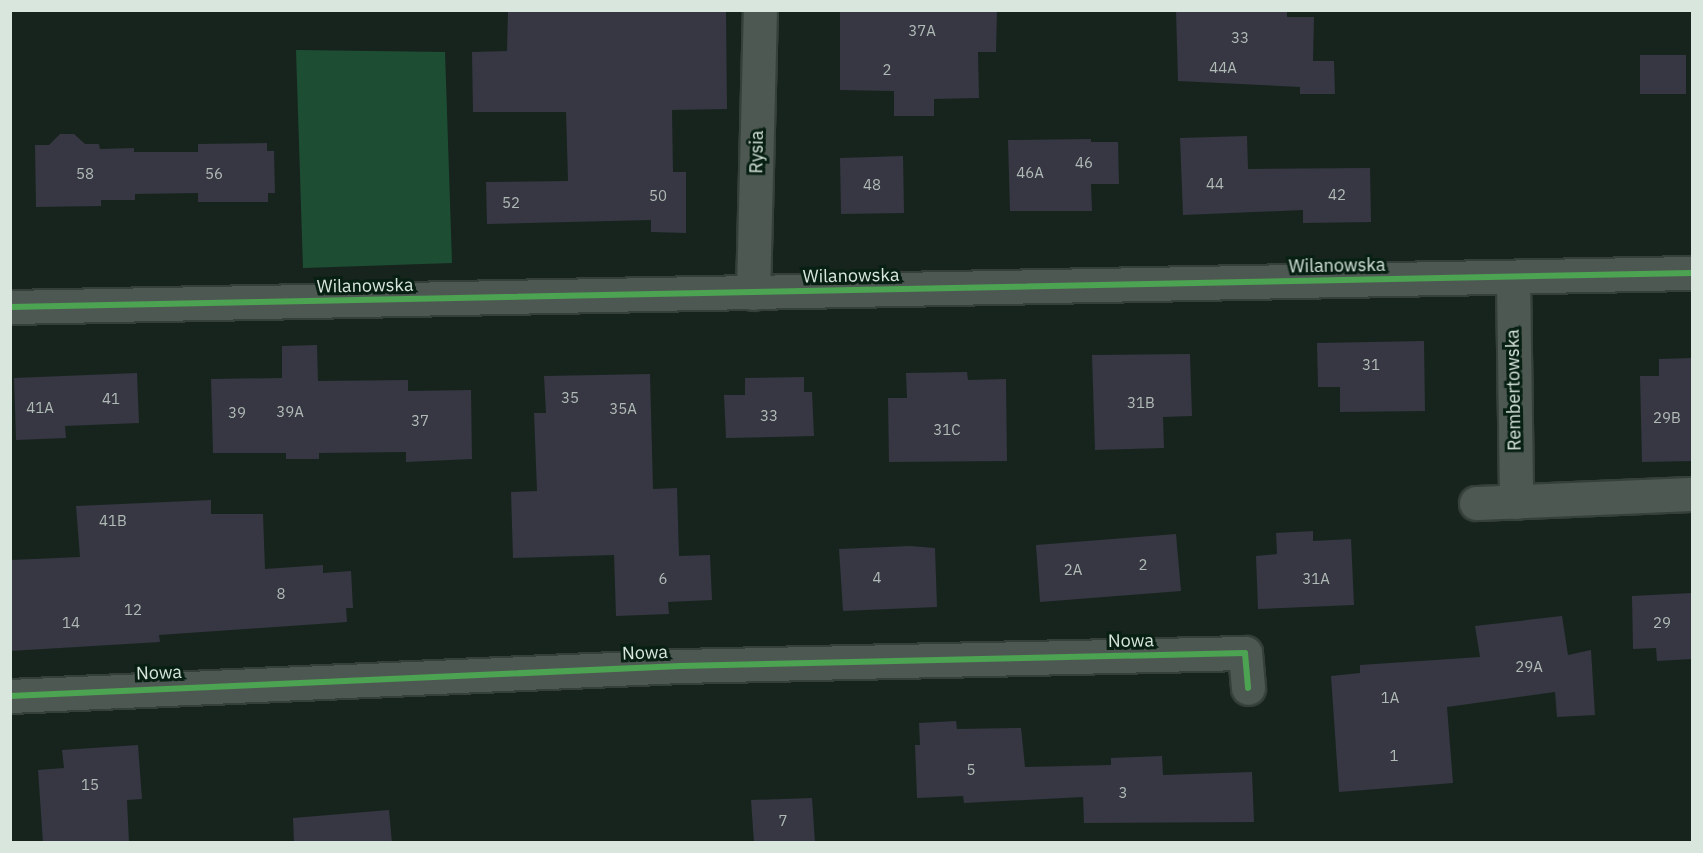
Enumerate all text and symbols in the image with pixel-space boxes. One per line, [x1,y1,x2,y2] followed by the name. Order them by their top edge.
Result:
[908,22,936,40] house number: 37A
[1231,29,1249,47] house number: 33
[1209,59,1237,77] house number: 44A
[883,61,891,79] house number: 2
[746,130,768,174] street label: Rysia
[1075,154,1093,172] house number: 46
[1016,164,1044,182] house number: 46A
[76,165,94,183] house number: 58
[205,165,223,183] house number: 56
[1206,175,1224,193] house number: 44
[863,176,881,194] house number: 48
[1328,186,1346,204] house number: 42
[649,187,667,205] house number: 50
[502,194,520,212] house number: 52
[1288,254,1386,278] street label: Wilanowska
[802,264,900,288] street label: Wilanowska
[316,274,414,298] street label: Wilanowska
[1502,329,1526,451] street label: Rembertowska
[1362,356,1380,374] house number: 31
[561,389,579,407] house number: 35
[102,390,120,408] house number: 41
[1127,394,1155,412] house number: 31B
[26,399,54,417] house number: 41A
[609,400,637,418] house number: 35A
[276,403,304,421] house number: 39A
[228,404,246,422] house number: 39
[760,407,778,425] house number: 33
[1653,409,1681,427] house number: 29B
[411,412,429,430] house number: 37
[933,421,961,439] house number: 31C
[99,512,127,530] house number: 41B
[1139,556,1147,574] house number: 2
[1064,561,1082,579] house number: 2A
[873,569,881,587] house number: 4
[659,570,667,588] house number: 6
[1302,570,1330,588] house number: 31A
[277,585,285,603] house number: 8
[124,601,142,619] house number: 12
[62,614,80,632] house number: 14
[1653,614,1671,632] house number: 29
[1108,630,1154,652] street label: Nowa
[622,641,668,665] street label: Nowa
[1515,658,1543,676] house number: 29A
[136,661,182,685] street label: Nowa
[1381,689,1399,707] house number: 1A
[1390,747,1398,765] house number: 1
[967,761,975,779] house number: 5
[81,776,99,794] house number: 15
[1119,784,1127,802] house number: 3
[779,812,787,830] house number: 7

